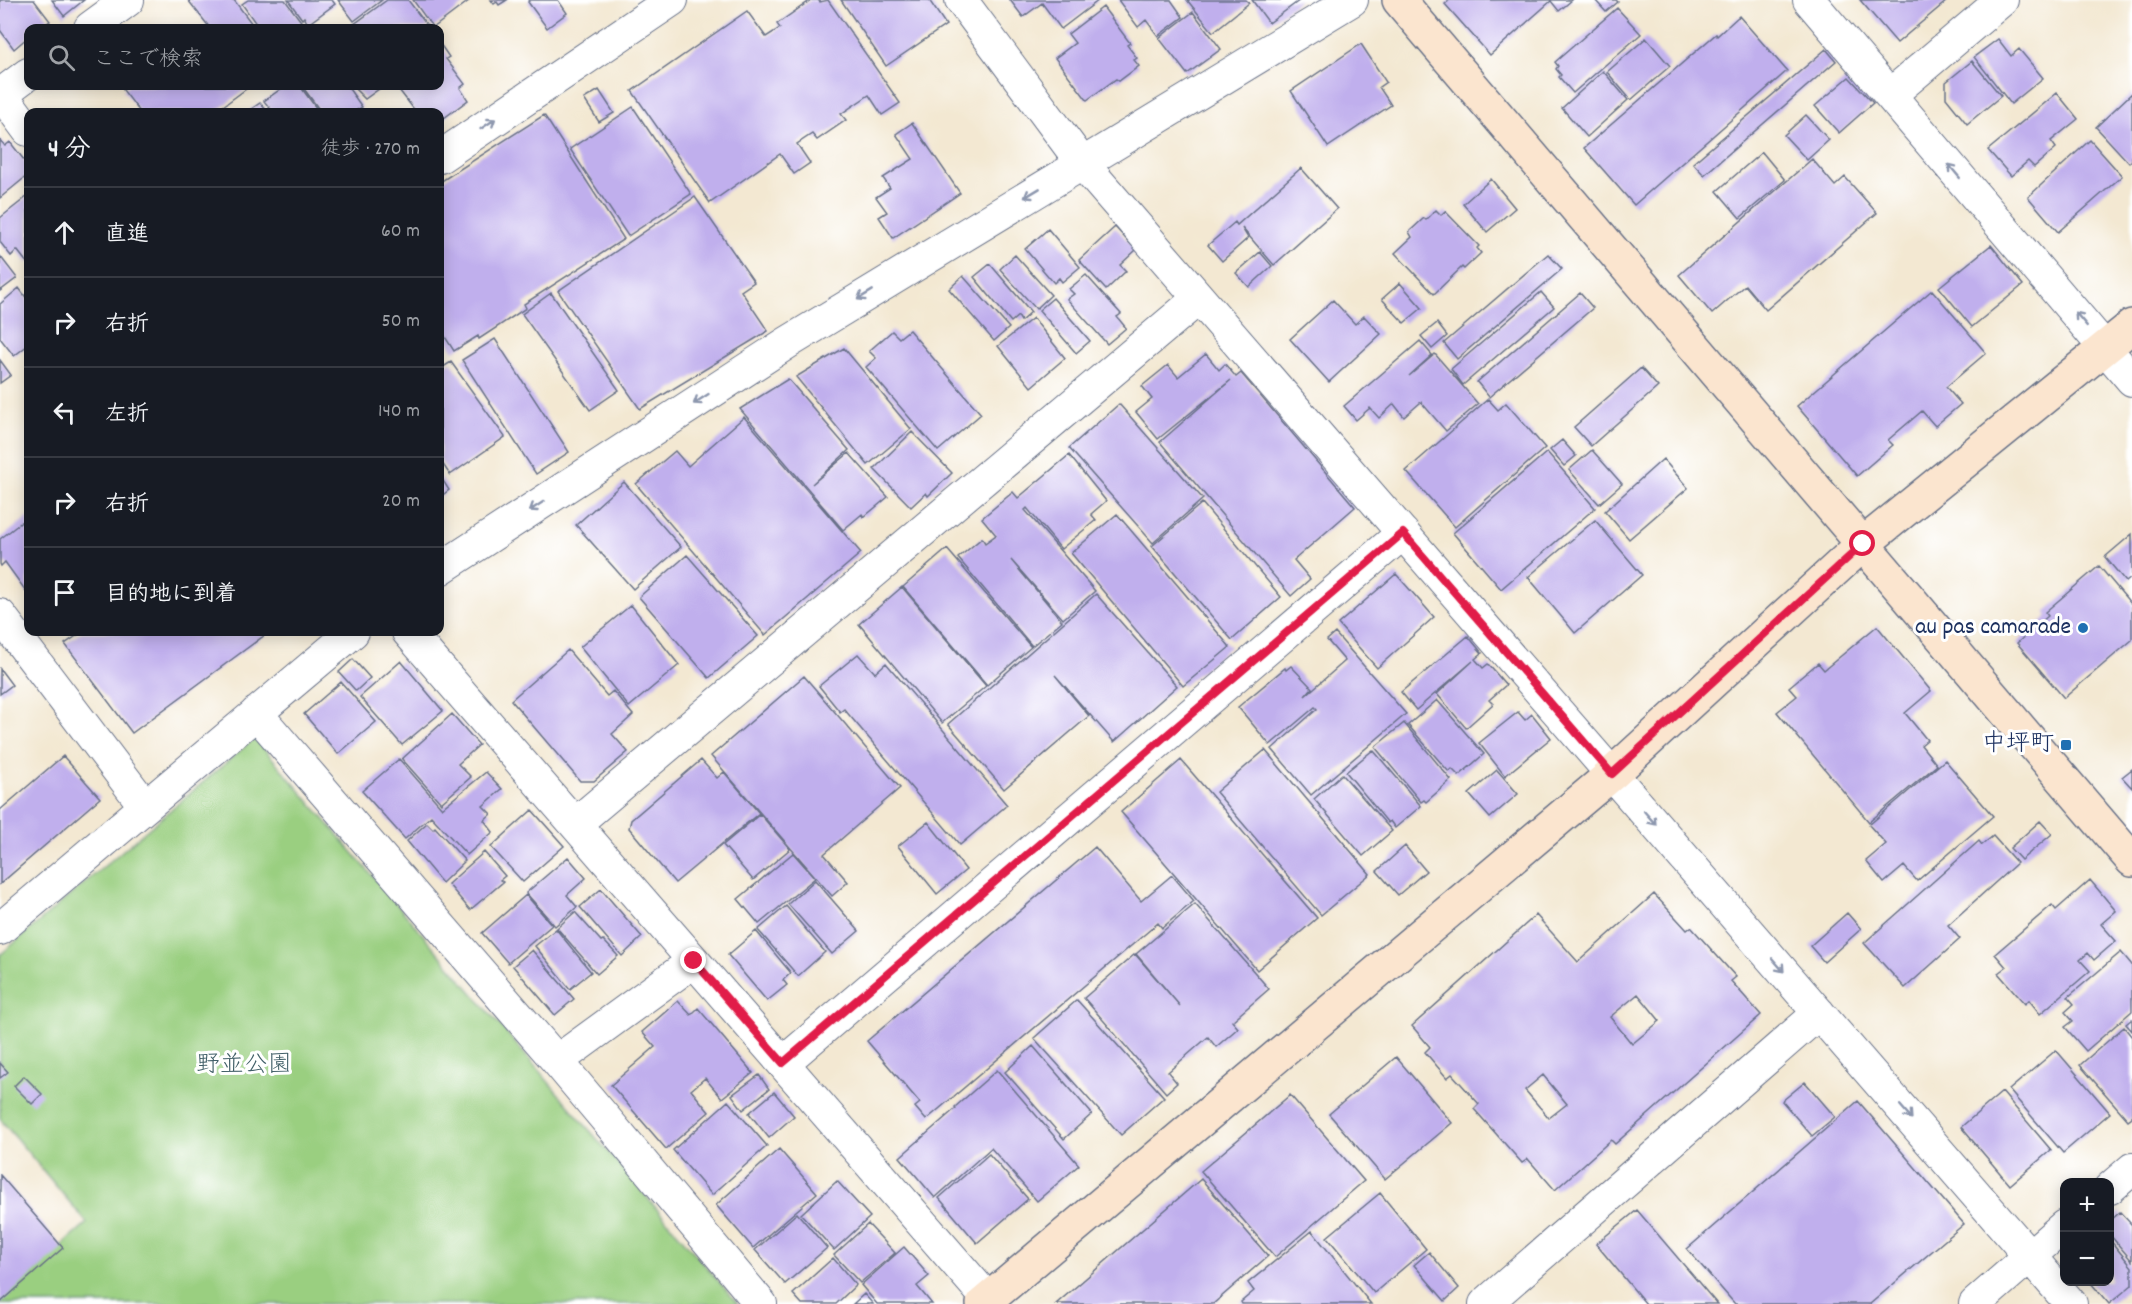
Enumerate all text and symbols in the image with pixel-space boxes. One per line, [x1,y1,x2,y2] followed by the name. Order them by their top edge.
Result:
[24,24,444,90] search box
[45,41,78,74] icon: search
[93,45,203,76] text: ここで検索
[479,118,496,130] one-way arrow
[48,132,91,169] text: 4 分
[321,136,420,164] text: 徒歩 · 270 m
[1947,164,1961,179] one-way arrow
[1024,188,1041,200] one-way arrow
[48,216,81,249] icon: ahead
[381,218,420,246] text: 60 m
[105,220,149,251] text: 直進
[857,290,874,302] one-way arrow
[48,306,81,339] icon: right
[382,308,420,336] text: 50 m
[105,310,149,341] text: 右折
[2074,311,2087,327] one-way arrow
[692,393,709,406] one-way arrow
[48,396,81,429] icon: left
[378,398,420,426] text: 140 m
[105,400,149,431] text: 左折
[48,486,81,519] icon: right
[382,488,420,516] text: 20 m
[105,490,149,521] text: 右折
[529,500,546,512] one-way arrow
[1849,530,1875,556] route start
[48,576,81,609] icon: arrive
[105,580,237,611] text: 目的地に到着
[1915,611,2071,645] place label: au pas camarade
[2076,621,2090,635] marker: au pas camarade
[1982,728,2054,762] place label: 中坪町
[2059,738,2073,752] marker: 中坪町
[1643,810,1657,825] one-way arrow
[680,947,706,973] route end
[1771,957,1785,972] one-way arrow
[196,1049,292,1083] park label: 野並公園
[1899,1104,1913,1119] one-way arrow
[2060,1178,2114,1286] map controls
[2060,1178,2114,1232] button: +
[2060,1232,2114,1286] button: −

